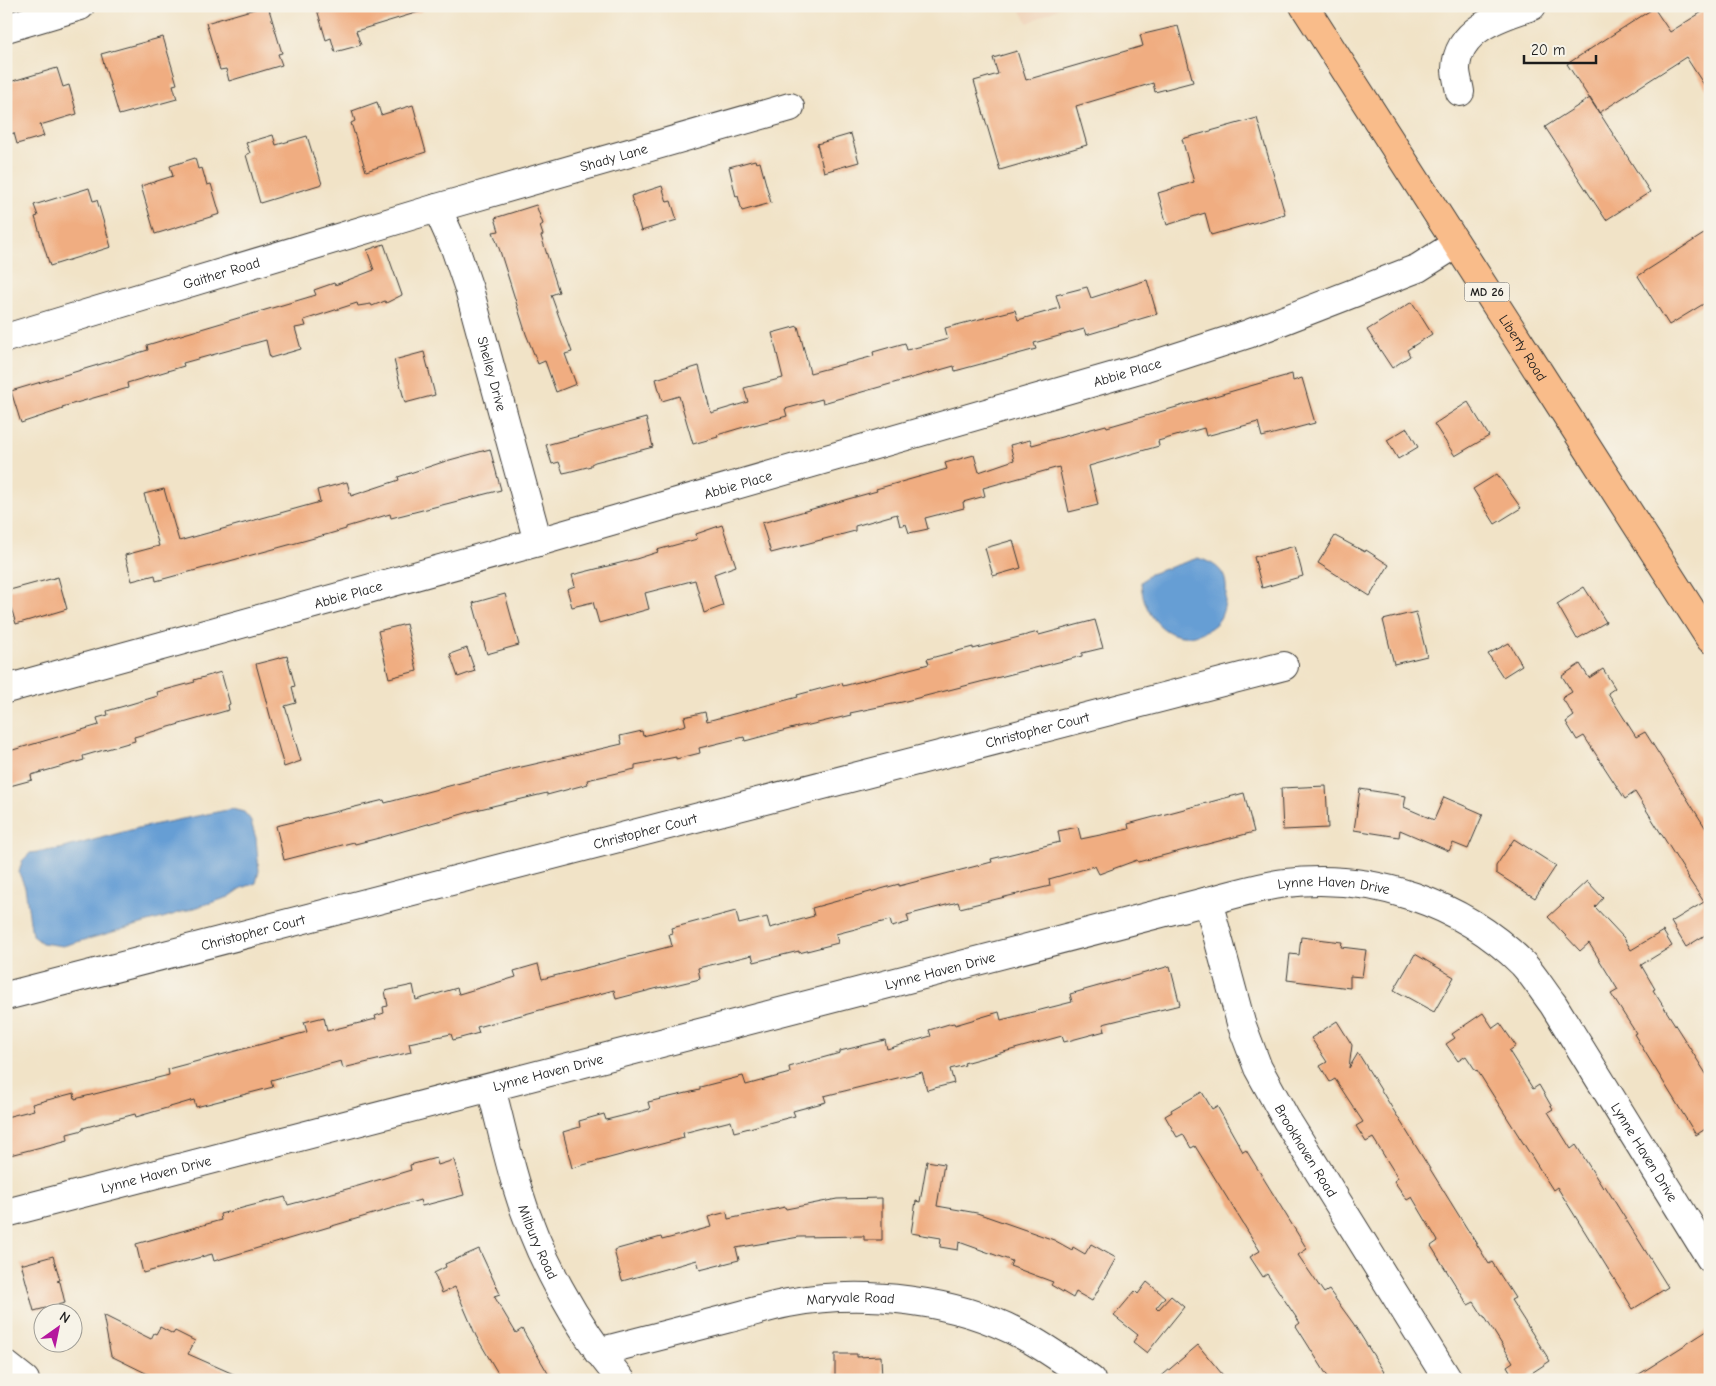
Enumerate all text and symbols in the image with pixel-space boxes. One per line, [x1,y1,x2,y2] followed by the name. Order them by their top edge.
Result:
[1524,32,1596,64] scale bar
[1531,41,1565,59] text: 20 m
[578,140,650,175] street label: Shady Lane
[181,253,262,293] street label: Gaither Road
[1464,282,1510,302] road number: MD 26
[1496,311,1551,384] street label: Liberty Road
[474,335,510,413] street label: Shelley Drive
[1091,354,1163,390] street label: Abbie Place
[702,467,774,502] street label: Abbie Place
[312,577,384,612] street label: Abbie Place
[983,708,1092,751] street label: Christopher Court
[591,809,700,853] street label: Christopher Court
[1276,873,1392,898] street label: Lynne Haven Drive
[199,910,308,954] street label: Christopher Court
[883,948,997,993] street label: Lynne Haven Drive
[491,1050,605,1095] street label: Lynne Haven Drive
[1608,1100,1681,1205] street label: Lynne Haven Drive
[1271,1101,1341,1200] street label: Brookhaven Road
[99,1152,213,1196] street label: Lynne Haven Drive
[515,1202,562,1282] street label: Milbury Road
[805,1288,895,1309] street label: Maryvale Road
[32,1304,82,1354] north arrow
[56,1308,73,1327] text: N

